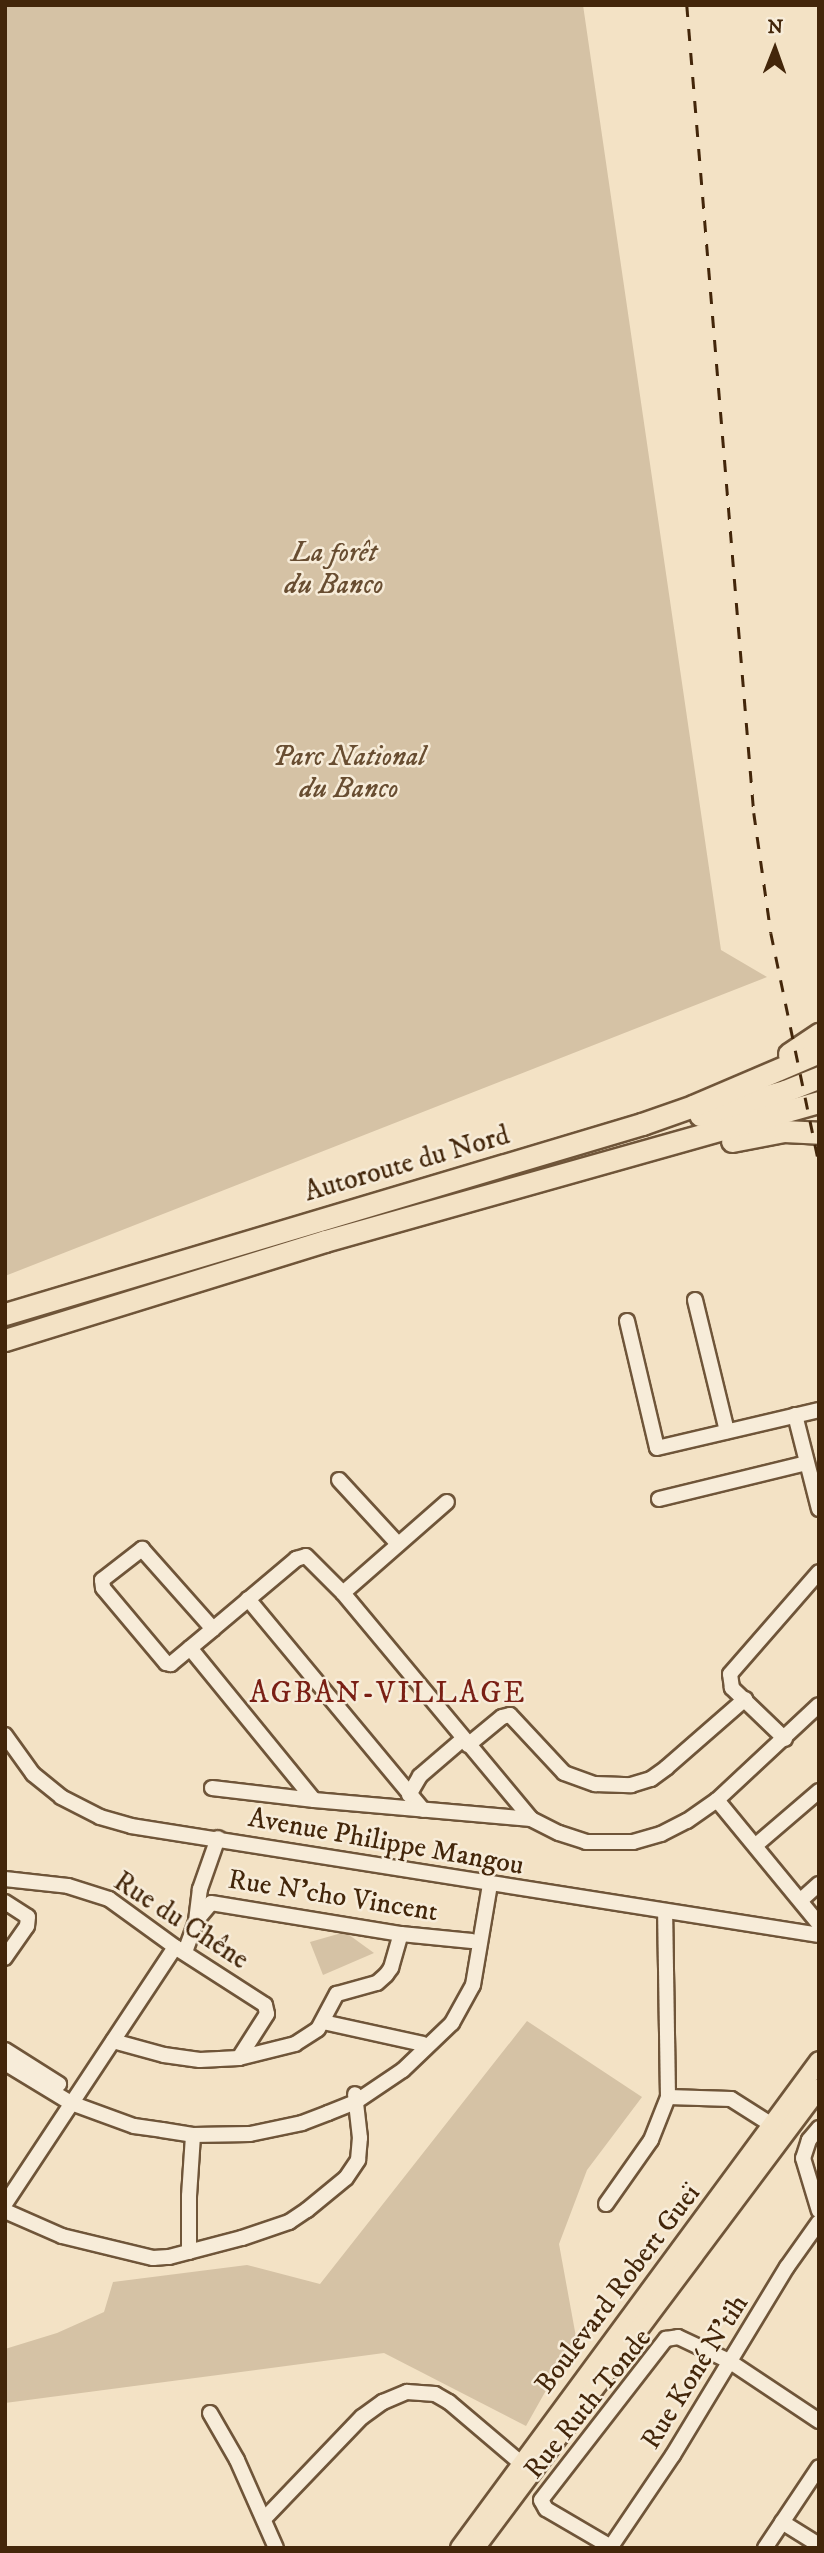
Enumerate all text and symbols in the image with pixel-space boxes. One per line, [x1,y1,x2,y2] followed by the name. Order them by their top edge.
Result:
[740,14,810,84] north arrow
[767,16,783,39] text: N
[284,536,384,602] park label: La forêt du Banco
[272,740,426,806] park label: Parc National du Banco
[301,1119,513,1209] street label: Autoroute du Nord
[251,1676,525,1712] district label: AGBAN-VILLAGE
[246,1801,526,1883] street label: Avenue Philippe Mangou
[226,1863,440,1929] street label: Rue N'cho Vincent
[107,1865,255,1977] street label: Rue du Chêne
[528,2178,708,2400] street label: Boulevard Robert Gueï
[634,2289,756,2455] street label: Rue Koné N'tih
[517,2322,659,2486] street label: Rue Ruth Tonde

